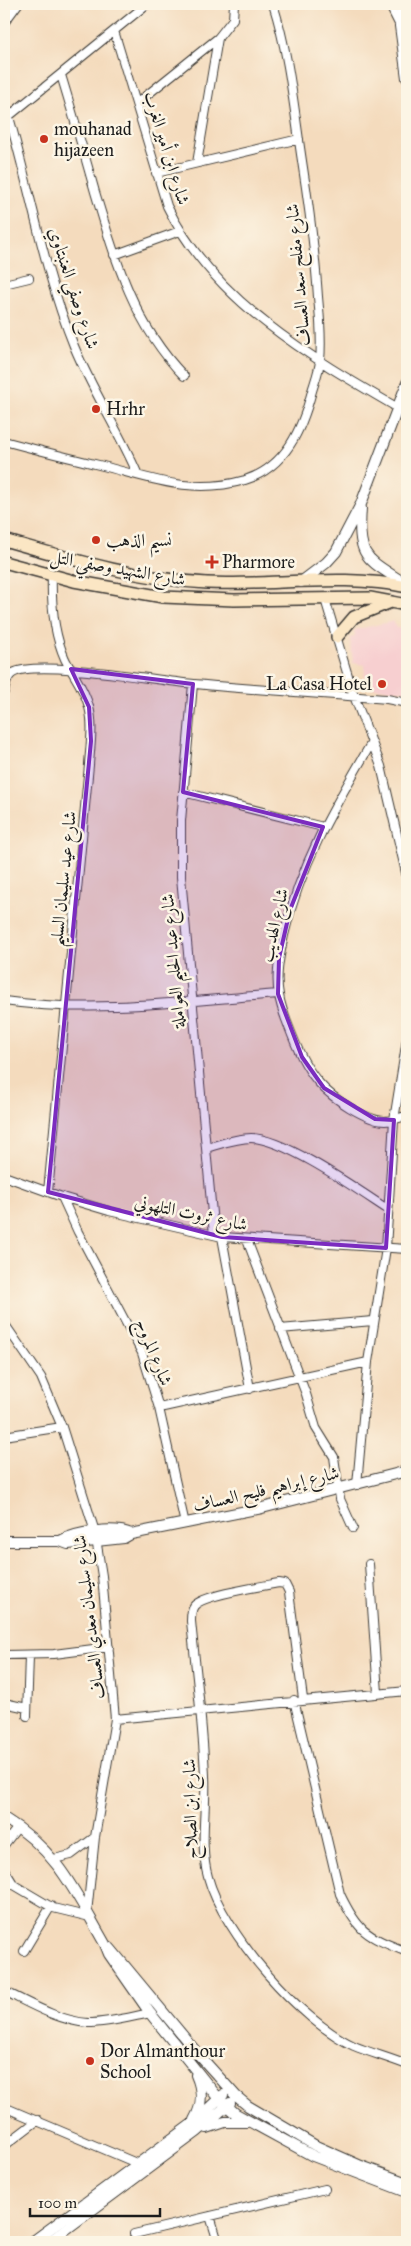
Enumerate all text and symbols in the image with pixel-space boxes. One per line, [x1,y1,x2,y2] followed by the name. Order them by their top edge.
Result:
[135,88,197,209] street label: شارع ابن أمير الغرب
[54,118,132,161] place label: mouhanad hijazeen
[38,133,50,145] marker: mouhanad hijazeen
[281,203,320,347] street label: شارع مفلح سعد العساف
[37,224,104,354] street label: شارع وصفي العنبتاوي
[106,398,145,420] place label: Hrhr
[90,403,102,415] marker: Hrhr
[106,529,172,558] place label: نسيم الذهب
[90,534,102,546] marker: نسيم الذهب
[47,545,187,598] street label: شارع الشهيد وصفي التل
[222,551,295,573] place label: Pharmore
[206,556,218,568] marker: Pharmore
[266,673,372,695] place label: La Casa Hotel
[376,678,388,690] marker: La Casa Hotel
[45,810,88,949] street label: شارع عيد سليمان السليم
[255,886,297,965] street label: شارع الهديب
[156,892,197,1030] street label: شارع عبد الحليم العواملة
[132,1190,250,1240] street label: شارع ثروت التلهوني
[126,1315,177,1391] street label: شارع المروج
[191,1461,343,1523] street label: شارع إبراهيم فليح العساف
[68,1533,114,1700] street label: شارع سليمان معدي العساف
[178,1758,207,1860] street label: شارع ابن الصلاح
[100,2040,225,2083] place label: Dor Almanthour School
[84,2055,96,2067] marker: Dor Almanthour School
[30,2186,160,2218] scale bar
[38,2194,78,2212] text: 100 m

